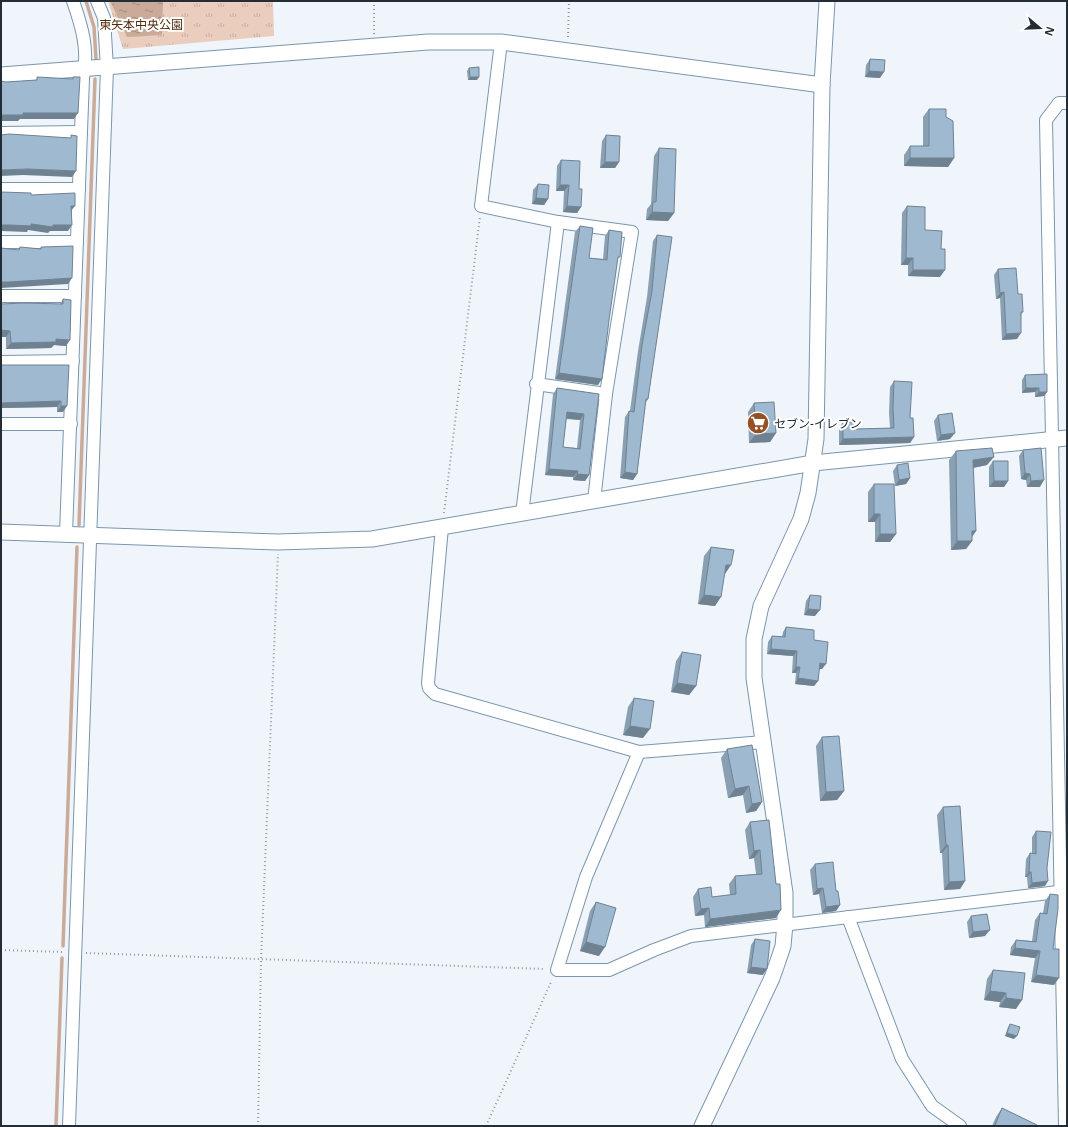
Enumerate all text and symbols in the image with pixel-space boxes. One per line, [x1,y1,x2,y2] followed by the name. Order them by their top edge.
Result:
[1020,8,1060,48] north arrow
[99,16,183,33] park label: 東矢本中央公園
[1041,25,1058,38] text: N
[745,410,771,436] supermarket icon: セブン-イレブン
[774,415,862,432] place label: セブン-イレブン

